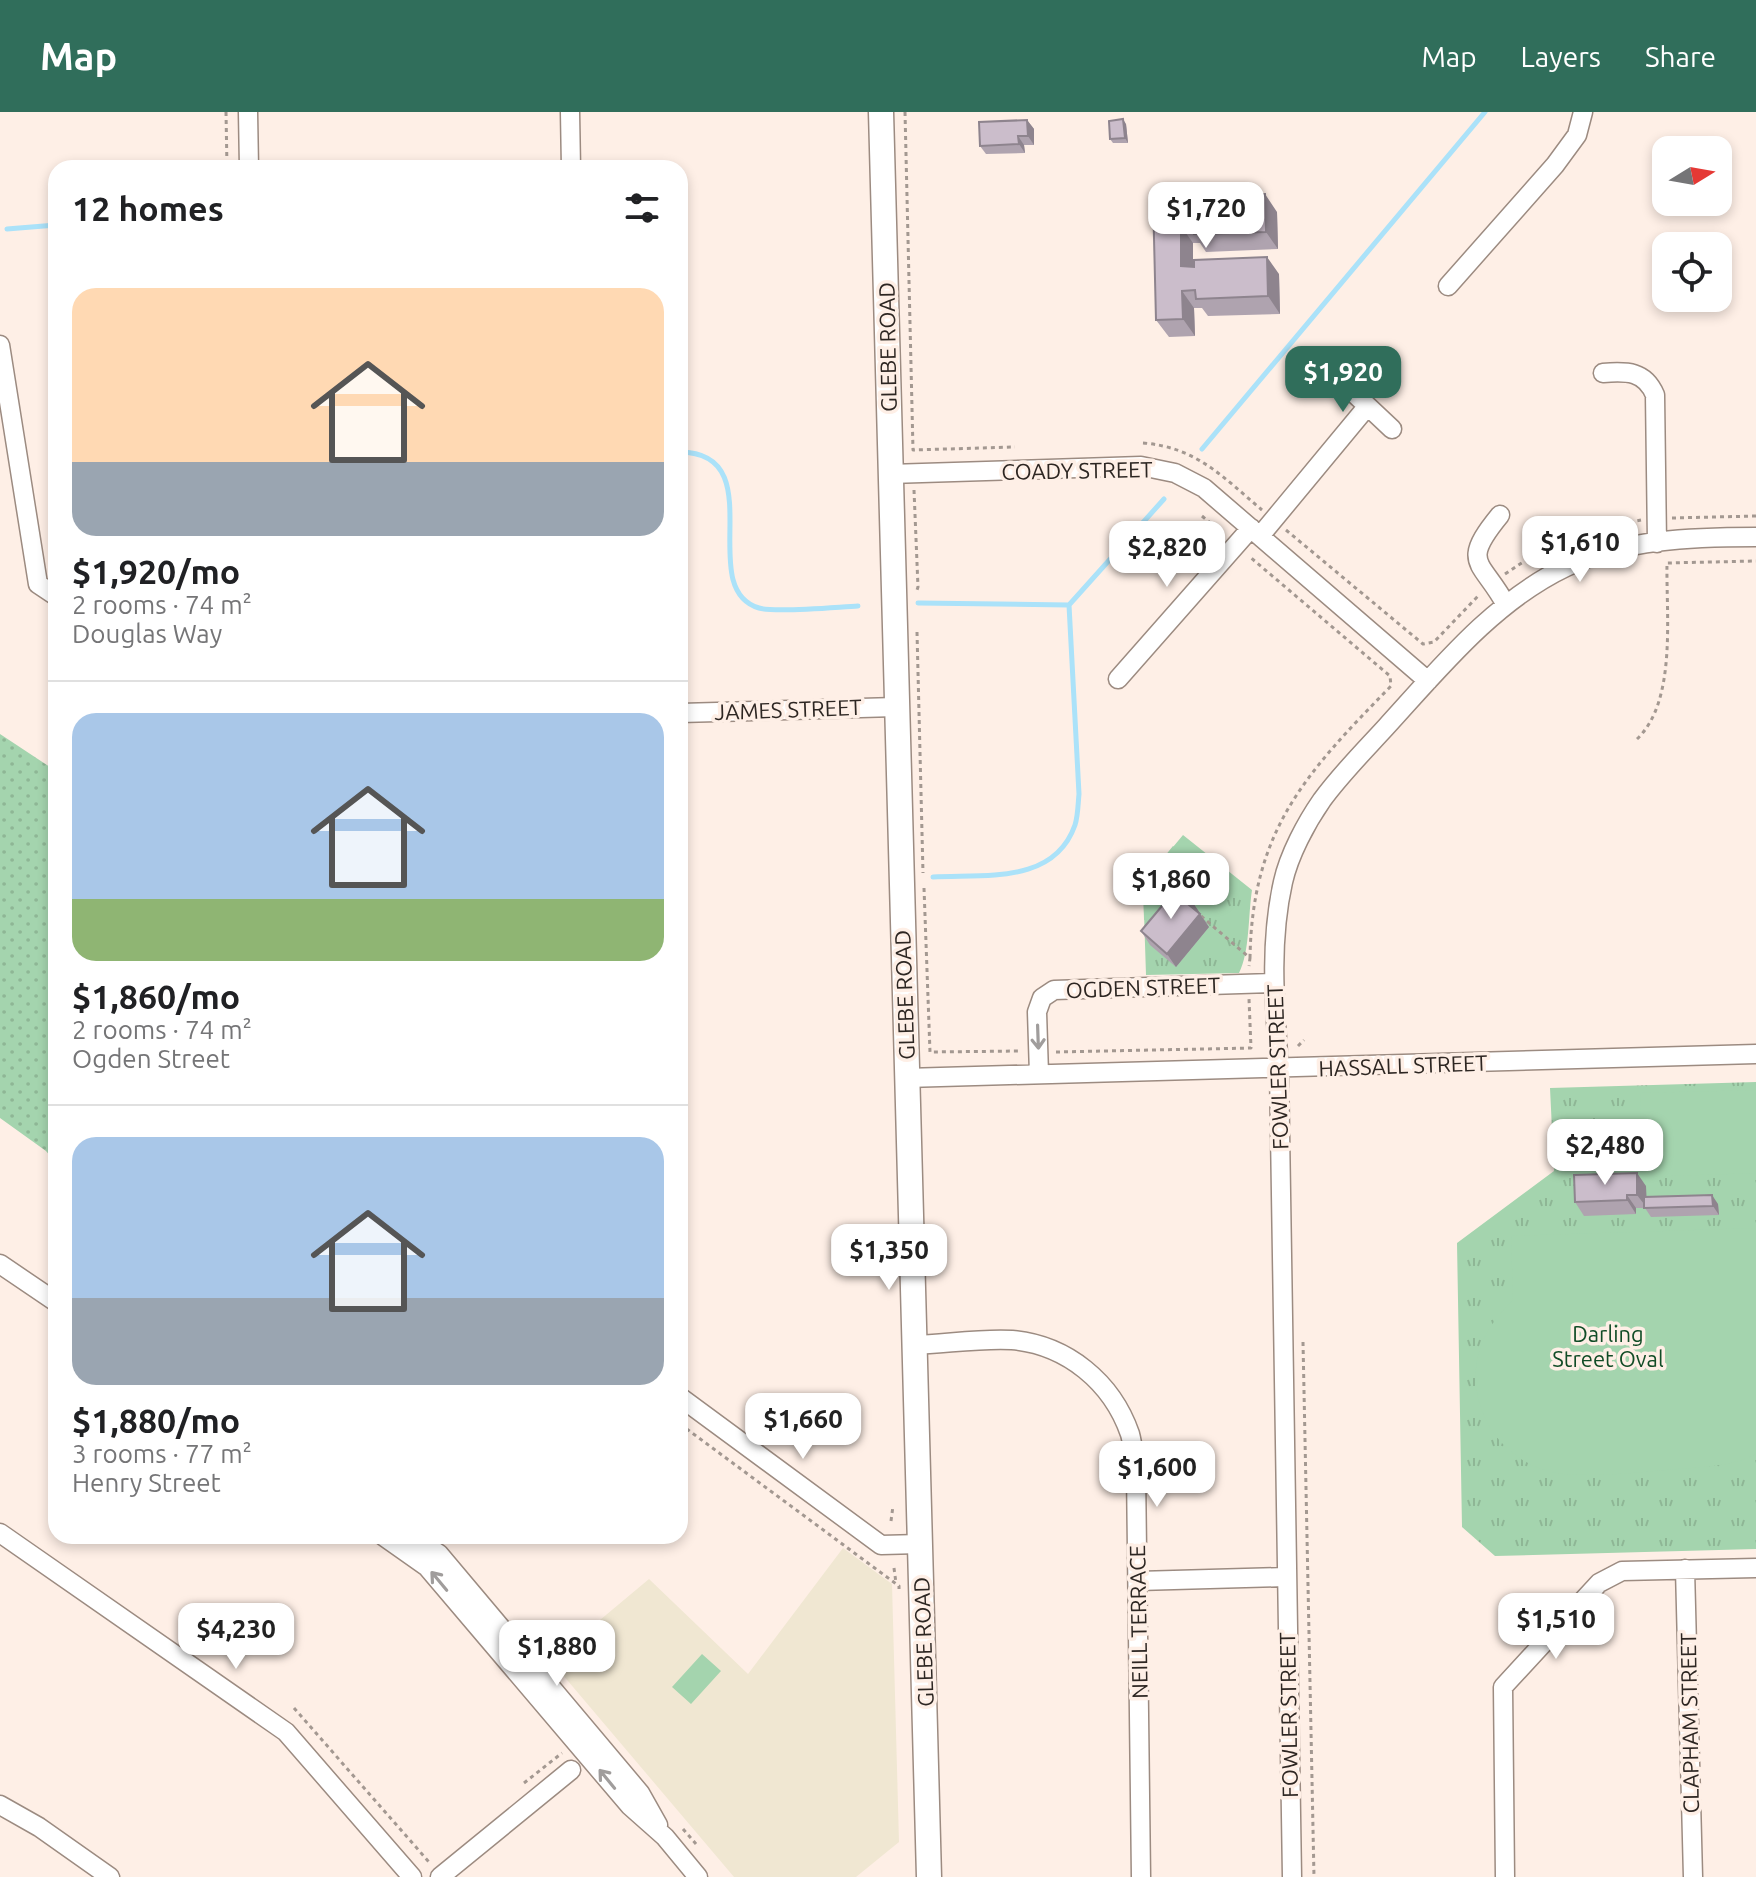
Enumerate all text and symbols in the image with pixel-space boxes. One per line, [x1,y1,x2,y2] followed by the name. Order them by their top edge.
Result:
[40,35,117,77] text: Map
[1421,41,1477,72] text: Map
[1521,41,1601,72] text: Layers
[1645,41,1716,72] text: Share
[1652,136,1732,216] north arrow
[1652,136,1732,312] map controls
[1141,182,1271,250] pin: $1,720
[620,186,664,230] icon: filters
[72,189,224,227] text: 12 homes
[1166,193,1246,222] text: $1,720
[1652,232,1732,312] button: locate
[873,282,901,412] street label: GLEBE ROAD
[296,340,440,484] icon: home
[1278,346,1408,414] pin: $1,920
[1303,357,1383,386] text: $1,920
[1001,456,1153,484] street label: COADY STREET
[1515,516,1645,584] pin: $1,610
[1102,521,1232,589] pin: $2,820
[1540,527,1620,556] text: $1,610
[1127,532,1207,561] text: $2,820
[72,552,240,590] text: $1,920/mo
[72,590,252,619] text: 2 rooms · 74 m²
[72,619,222,648] text: Douglas Way
[714,694,862,724] street label: JAMES STREET
[296,765,440,909] icon: home
[1106,853,1236,921] pin: $1,860
[1131,864,1211,893] text: $1,860
[889,930,919,1060] street label: GLEBE ROAD
[1065,972,1221,1002] street label: OGDEN STREET
[72,977,240,1015] text: $1,860/mo
[1262,984,1292,1150] street label: FOWLER STREET
[72,1015,252,1044] text: 2 rooms · 74 m²
[1030,1023,1045,1050] one-way arrow
[72,1044,230,1073] text: Ogden Street
[1318,1050,1488,1080] street label: HASSALL STREET
[1540,1119,1670,1187] pin: $2,480
[1565,1130,1645,1159] text: $2,480
[296,1189,440,1333] icon: home
[824,1224,954,1292] pin: $1,350
[849,1235,929,1264] text: $1,350
[1552,1321,1664,1371] park label: Darling Street Oval
[738,1393,868,1461] pin: $1,660
[72,1401,240,1439] text: $1,880/mo
[763,1404,843,1433] text: $1,660
[72,1439,252,1468] text: 3 rooms · 77 m²
[1092,1441,1222,1509] pin: $1,600
[1117,1452,1197,1481] text: $1,600
[72,1468,221,1497] text: Henry Street
[1124,1545,1152,1699] street label: NEILL TERRACE
[430,1571,448,1591] one-way arrow
[908,1577,938,1707] street label: GLEBE ROAD
[1491,1593,1621,1661] pin: $1,510
[171,1603,301,1671] pin: $4,230
[1516,1604,1596,1633] text: $1,510
[196,1614,276,1643] text: $4,230
[492,1620,622,1688] pin: $1,880
[517,1631,597,1660] text: $1,880
[1274,1632,1302,1798] street label: FOWLER STREET
[1675,1632,1703,1814] street label: CLAPHAM STREET
[599,1769,616,1790] one-way arrow

